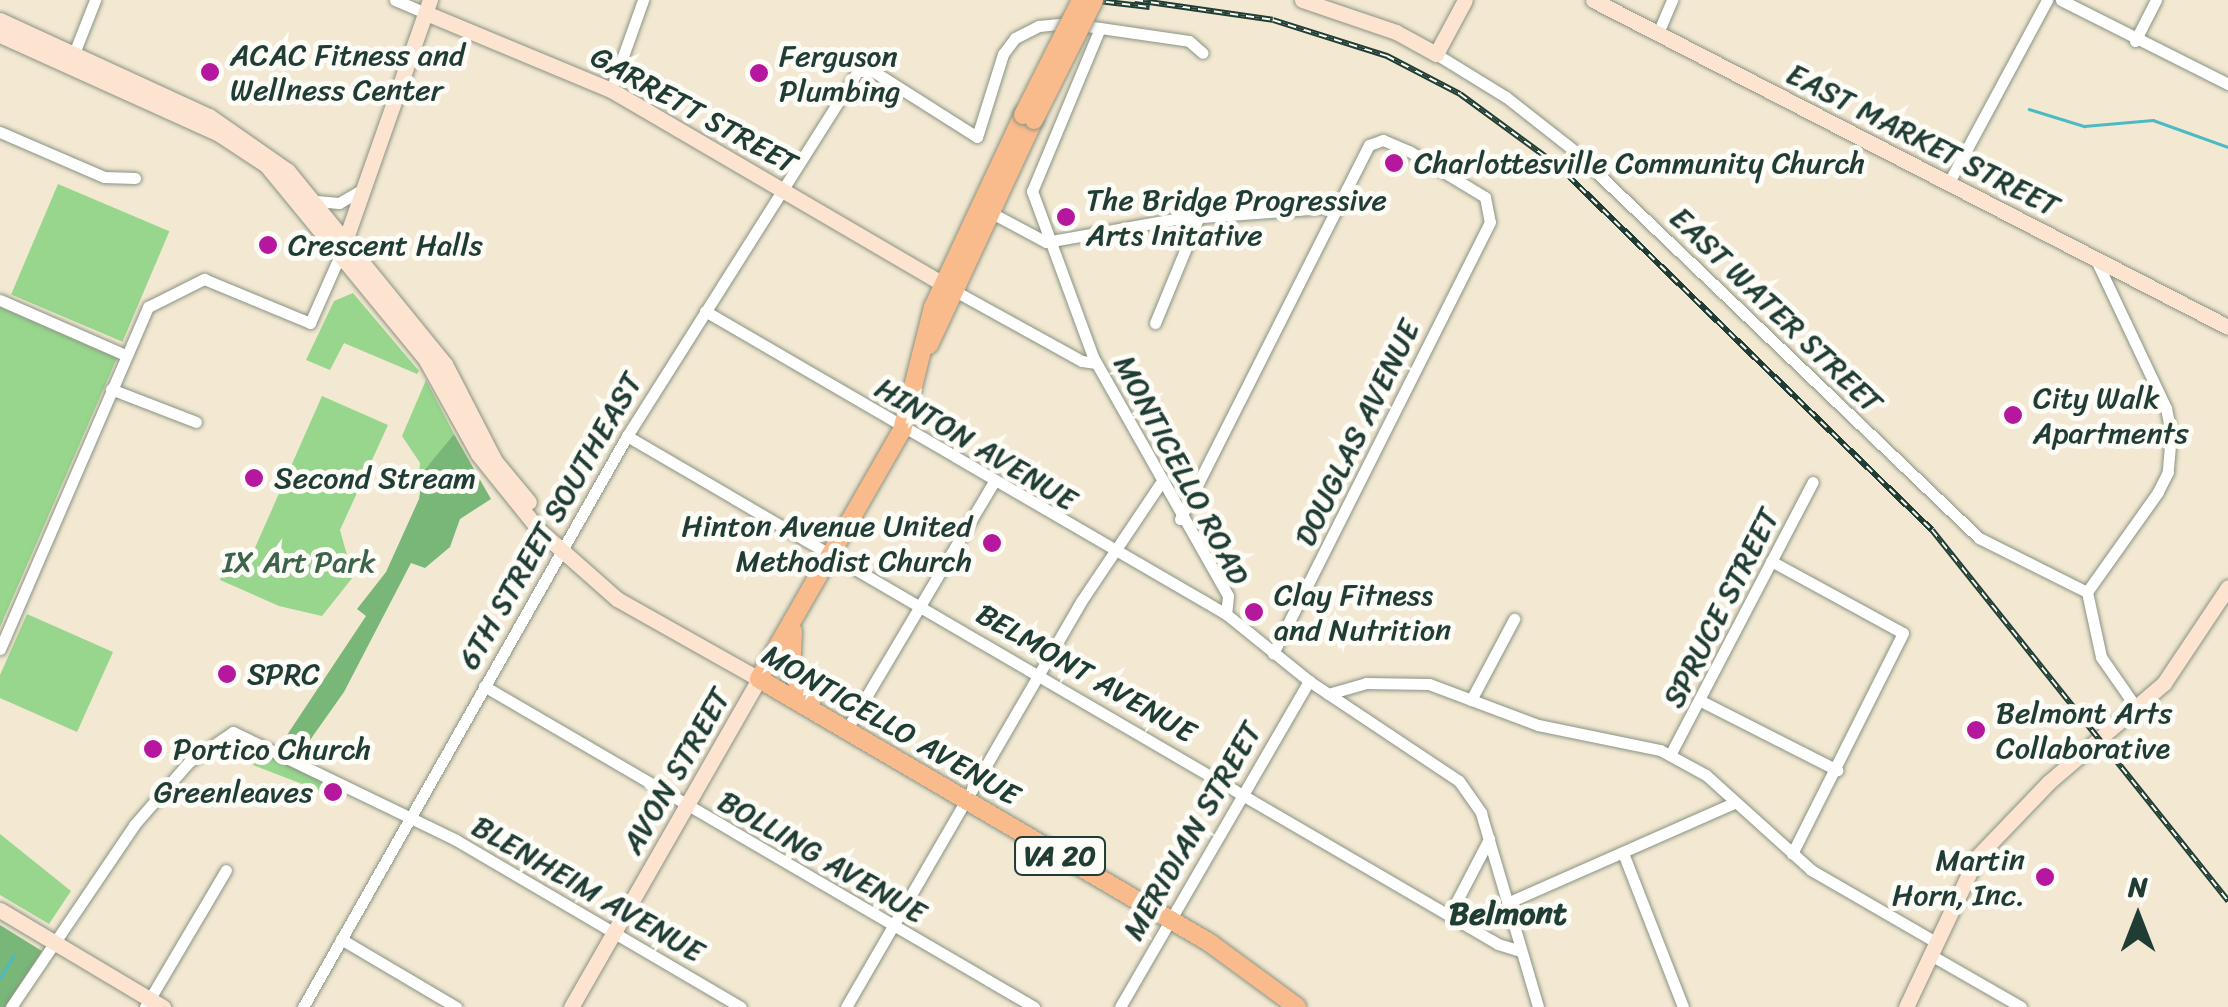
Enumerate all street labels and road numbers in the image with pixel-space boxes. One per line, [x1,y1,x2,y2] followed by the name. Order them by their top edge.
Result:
[583,37,805,183] street label: GARRETT STREET
[1780,55,2066,225] street label: EAST MARKET STREET
[1663,200,1889,420] street label: EAST WATER STREET
[1287,314,1427,552] street label: DOUGLAS AVENUE
[1106,349,1258,591] street label: MONTICELLO ROAD
[450,365,650,677] street label: 6TH STREET SOUTHEAST
[869,370,1083,518] street label: HINTON AVENUE
[1655,502,1787,714] street label: SPRUCE STREET
[970,596,1202,750] street label: BELMONT AVENUE
[756,637,1026,813] street label: MONTICELLO AVENUE
[613,680,739,862] street label: AVON STREET
[1115,715,1269,947] street label: MERIDIAN STREET
[712,783,932,931] street label: BOLLING AVENUE
[466,808,710,970] street label: BLENHEIM AVENUE
[1012,833,1108,879] road number: VA 20

